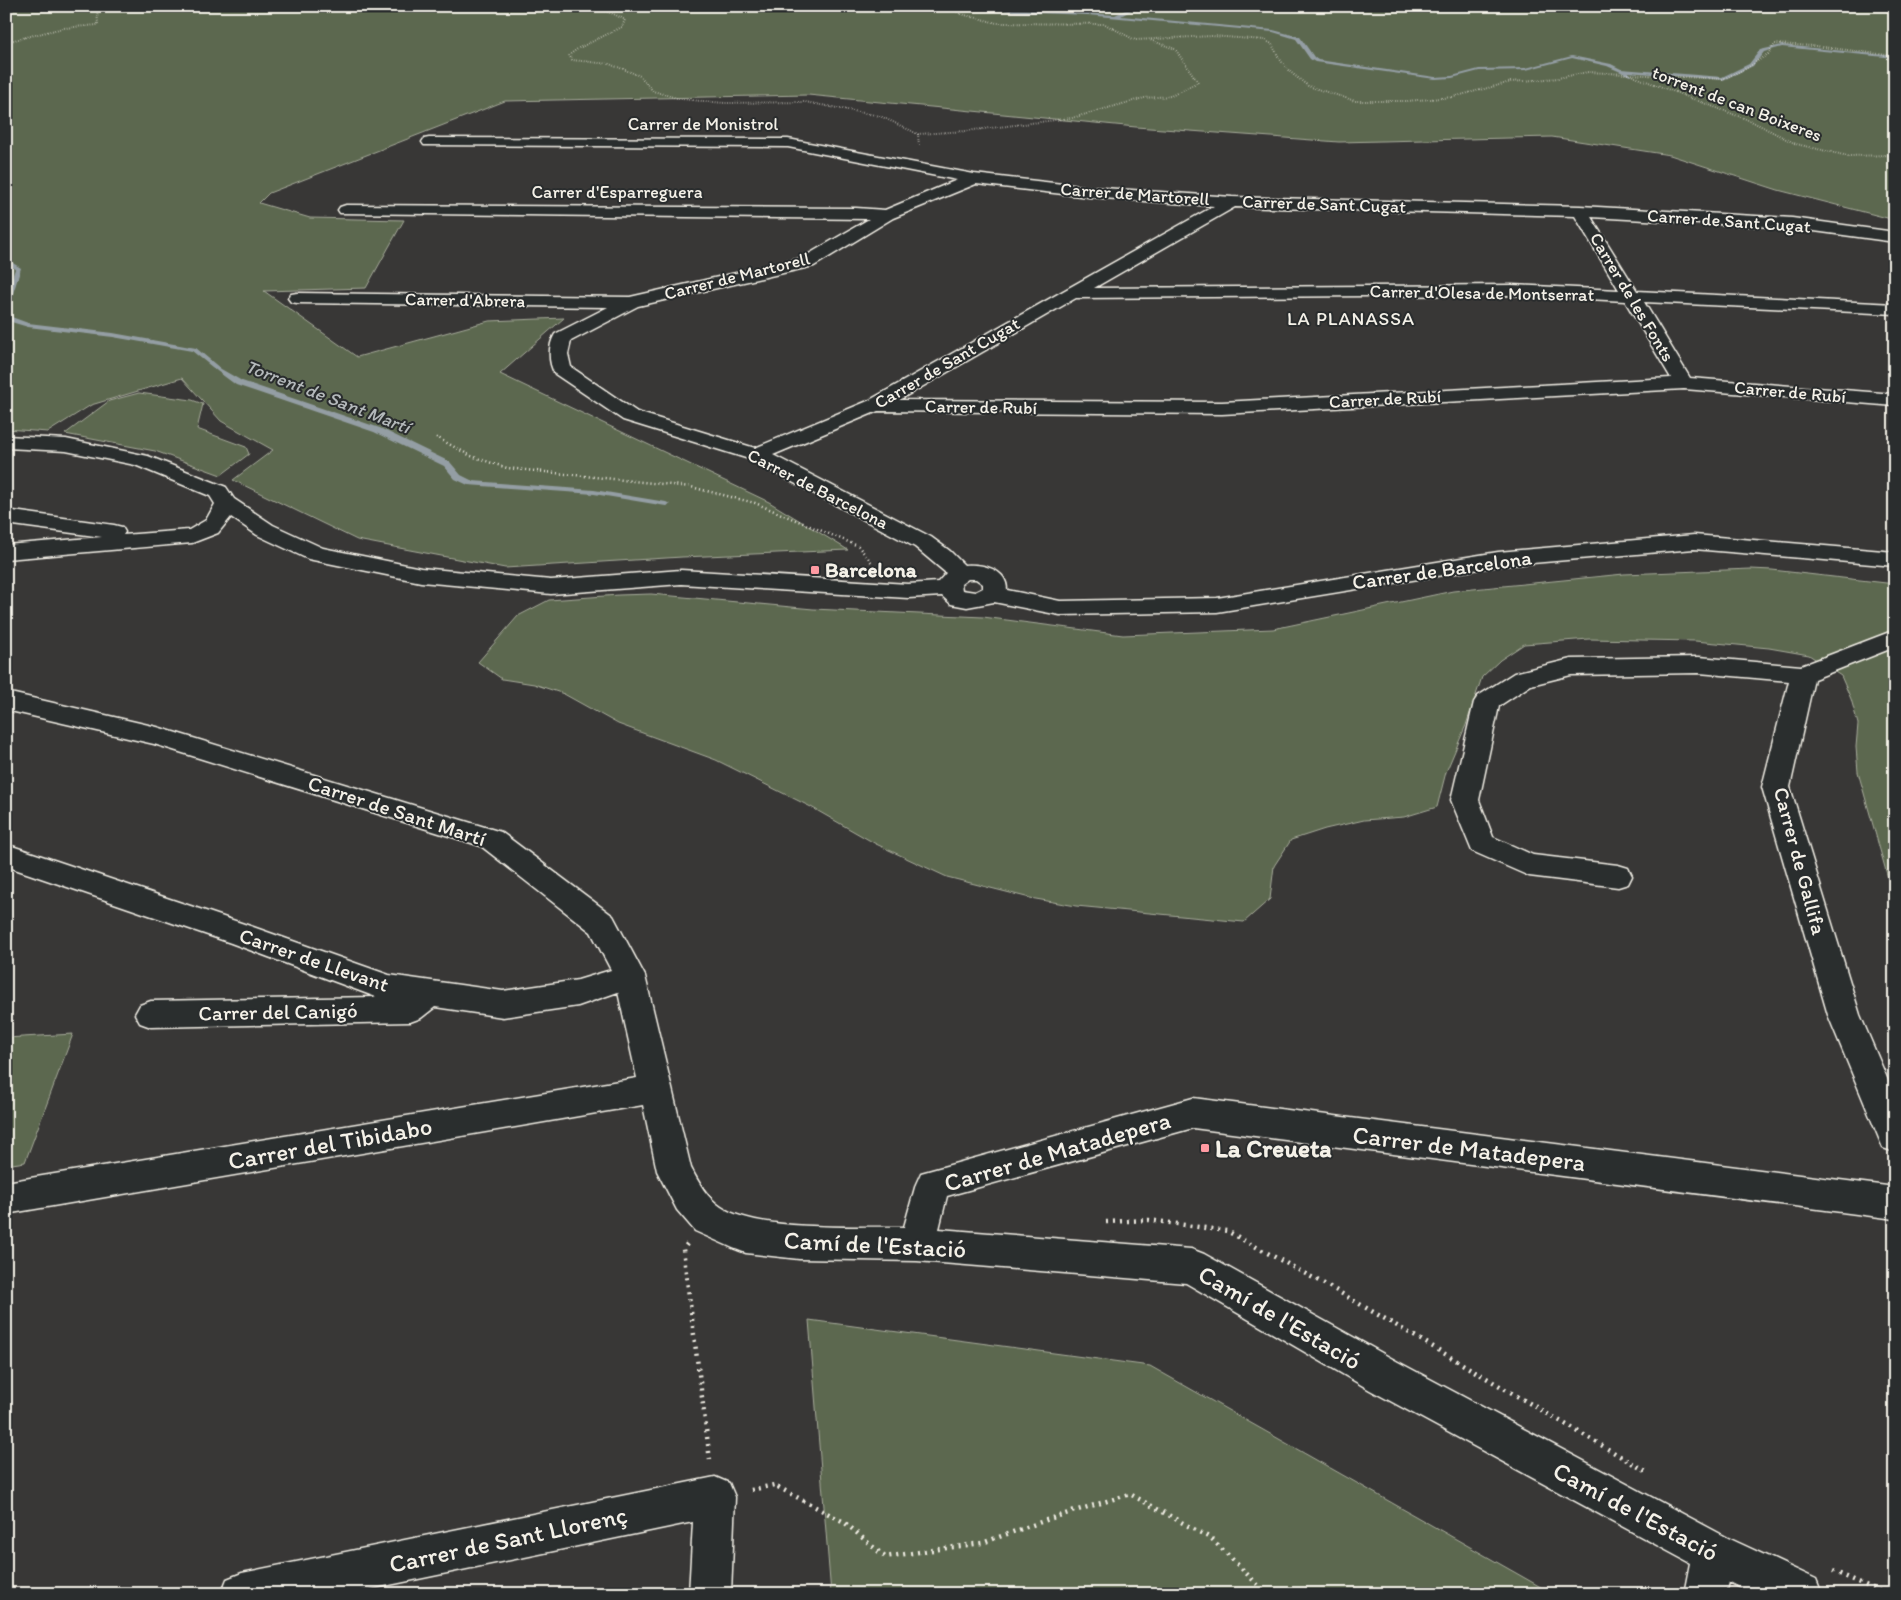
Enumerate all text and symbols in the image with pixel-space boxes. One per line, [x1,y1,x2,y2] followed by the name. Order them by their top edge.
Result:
[1649,61,1825,147] street label: torrent de can Boixeres
[628,113,778,135] street label: Carrer de Monistrol
[1060,178,1210,210] street label: Carrer de Martorell
[531,181,703,203] street label: Carrer d'Esparreguera
[1242,190,1407,218] street label: Carrer de Sant Cugat
[1646,204,1812,238] street label: Carrer de Sant Cugat
[1585,229,1679,365] street label: Carrer de les Fonts
[662,247,812,305] street label: Carrer de Martorell
[1369,280,1595,306] street label: Carrer d'Olesa de Montserrat
[405,288,526,312] street label: Carrer d'Abrera
[1287,307,1415,330] district label: LA PLANASSA
[871,312,1024,414] street label: Carrer de Sant Cugat
[242,354,416,440] water label: Torrent de Sant Martí
[1733,376,1847,408] street label: Carrer de Rubí
[1328,385,1442,413] street label: Carrer de Rubí
[925,395,1038,419] street label: Carrer de Rubí
[744,444,893,534] street label: Carrer de Barcelona
[1350,545,1533,594] street label: Carrer de Barcelona
[825,557,918,582] place label: Barcelona
[809,564,821,576] marker: Barcelona
[305,770,490,851] street label: Carrer de Sant Martí
[1769,784,1832,937] street label: Carrer de Gallifa
[236,922,392,997] street label: Carrer de Llevant
[198,998,358,1025] street label: Carrer del Canigó
[940,1104,1174,1198] street label: Carrer de Matadepera
[226,1110,434,1176] street label: Carrer del Tibidabo
[1351,1119,1587,1177] street label: Carrer de Matadepera
[1215,1133,1332,1163] place label: La Creueta
[1199,1142,1211,1154] marker: La Creueta
[783,1224,967,1264] street label: Camí de l'Estació
[1193,1258,1367,1376] street label: Camí de l'Estació
[1548,1455,1724,1567] street label: Camí de l'Estació
[386,1499,630,1579] street label: Carrer de Sant Llorenç

